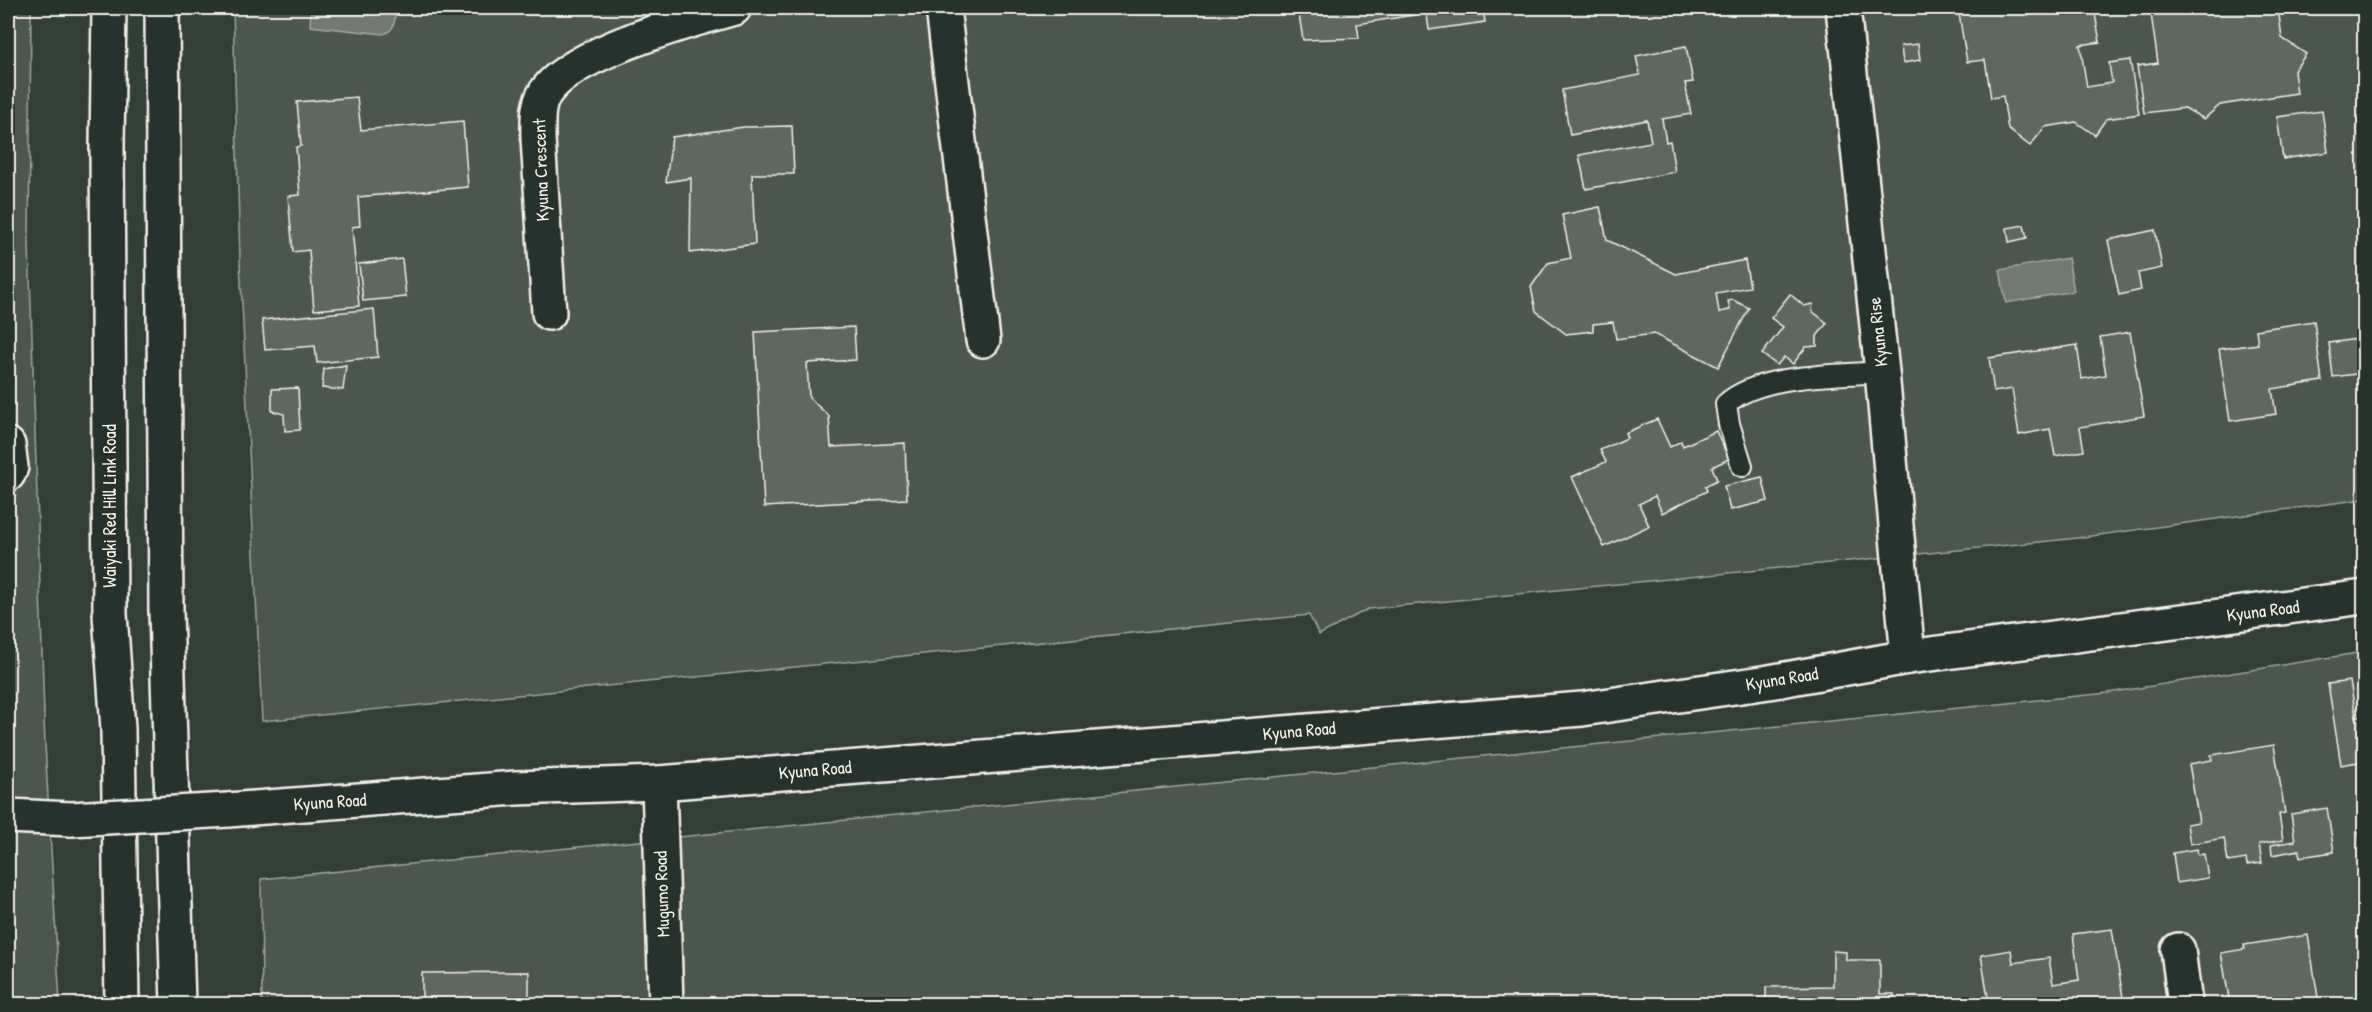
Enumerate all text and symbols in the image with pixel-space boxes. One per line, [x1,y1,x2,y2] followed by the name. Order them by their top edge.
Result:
[526,117,555,222] street label: Kyuna Crescent
[1861,296,1894,368] street label: Kyuna Rise
[97,424,122,588] street label: Waiyaki Red Hill Link Road
[2225,594,2301,627] street label: Kyuna Road
[1744,660,1820,697] street label: Kyuna Road
[1261,715,1336,746] street label: Kyuna Road
[777,754,852,785] street label: Kyuna Road
[293,786,367,817] street label: Kyuna Road
[648,850,675,938] street label: Mugumo Road

